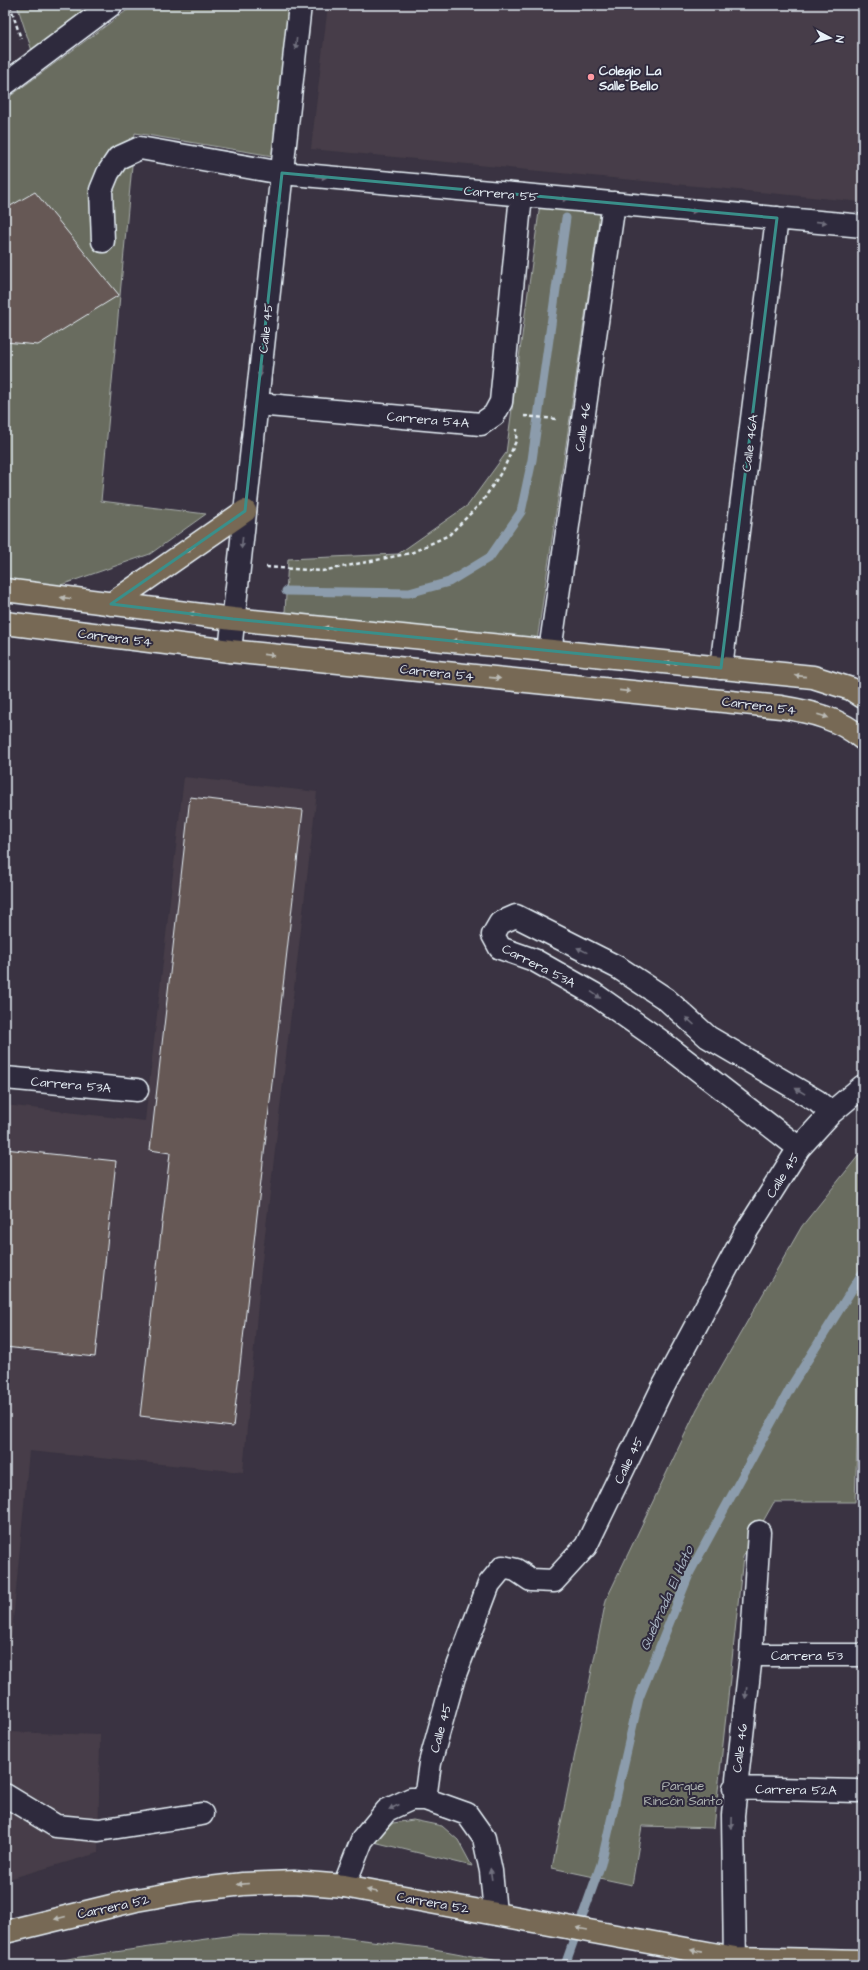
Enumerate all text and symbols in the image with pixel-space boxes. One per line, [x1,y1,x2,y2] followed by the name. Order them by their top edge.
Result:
[810,18,850,58] north arrow
[832,35,847,44] text: N
[293,38,299,50] one-way arrow
[598,62,662,95] place label: Colegio La Salle Bello
[586,72,596,82] marker: Colegio La Salle Bello
[315,174,327,180] one-way arrow
[463,182,539,206] street label: Carrera 55
[276,195,282,207] one-way arrow
[556,195,568,202] one-way arrow
[685,207,697,214] one-way arrow
[815,219,827,226] one-way arrow
[254,302,278,354] street label: Calle 45
[257,366,263,378] one-way arrow
[571,402,595,453] street label: Calle 46
[386,407,470,433] street label: Carrera 54A
[738,413,763,473] street label: Calle 46A
[238,537,245,549] one-way arrow
[185,545,195,553] one-way arrow
[59,595,72,601] one-way arrow
[188,611,201,617] one-way arrow
[77,625,153,651] street label: Carrera 54
[323,625,335,632] one-way arrow
[452,638,464,645] one-way arrow
[262,652,275,659] one-way arrow
[665,659,677,666] one-way arrow
[399,660,475,686] street label: Carrera 54
[794,672,806,679] one-way arrow
[489,675,501,681] one-way arrow
[619,688,631,694] one-way arrow
[721,693,797,719] street label: Carrera 54
[817,713,829,719] one-way arrow
[499,940,579,992] street label: Carrera 53A
[577,947,588,953] one-way arrow
[591,991,601,999] one-way arrow
[685,1016,695,1026] one-way arrow
[30,1073,112,1098] street label: Carrera 53A
[794,1087,805,1094] one-way arrow
[762,1149,804,1202] street label: Calle 45
[610,1434,648,1487] street label: Calle 45
[635,1542,699,1654] water label: Quebrada El Hato
[771,1647,843,1665] street label: Carrera 53
[743,1687,749,1699] one-way arrow
[426,1702,456,1755] street label: Calle 45
[728,1723,752,1774] street label: Calle 46
[643,1777,723,1810] park label: Parque Rincón Santo
[755,1780,837,1800] street label: Carrera 52A
[388,1804,399,1810] one-way arrow
[729,1817,736,1829] one-way arrow
[488,1868,494,1881] one-way arrow
[237,1881,249,1888] one-way arrow
[366,1888,378,1894] one-way arrow
[395,1888,471,1918] street label: Carrera 52
[76,1890,151,1923] street label: Carrera 52
[54,1915,66,1921] one-way arrow
[576,1926,588,1932] one-way arrow
[690,1947,702,1953] one-way arrow

